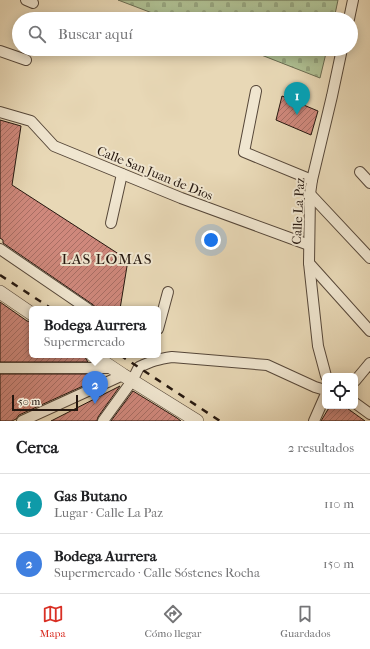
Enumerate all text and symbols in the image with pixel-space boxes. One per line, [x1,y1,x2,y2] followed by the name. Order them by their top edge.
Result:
[12,12,358,56] search box
[26,23,48,45] icon: search
[58,25,133,43] text: Buscar aquí
[284,82,310,115] pin: 1
[95,143,215,203] street label: Calle San Juan de Dios
[289,177,307,245] street label: Calle La Paz
[201,230,221,250] your location
[62,250,152,268] district label: LAS LOMAS
[29,306,161,358] popup
[44,316,146,334] text: Bodega Aurrera
[44,334,125,349] text: Supermercado
[82,371,108,404] pin: 2
[322,373,358,409] map controls
[322,373,358,409] button: locate
[12,393,78,412] scale bar
[18,395,40,408] text: 50 m
[16,437,58,457] text: Cerca
[288,440,354,455] text: 2 resultados
[54,487,127,505] text: Gas Butano
[27,496,31,511] text: 1
[324,496,354,511] text: 110 m
[54,505,163,520] text: Lugar · Calle La Paz
[54,547,157,565] text: Bodega Aurrera
[26,556,32,571] text: 2
[323,556,354,571] text: 150 m
[54,565,260,580] text: Supermercado · Calle Sóstenes Rocha
[39,603,66,640] tab: Mapa
[144,603,201,640] tab: Cómo llegar
[280,603,331,640] tab: Guardados

